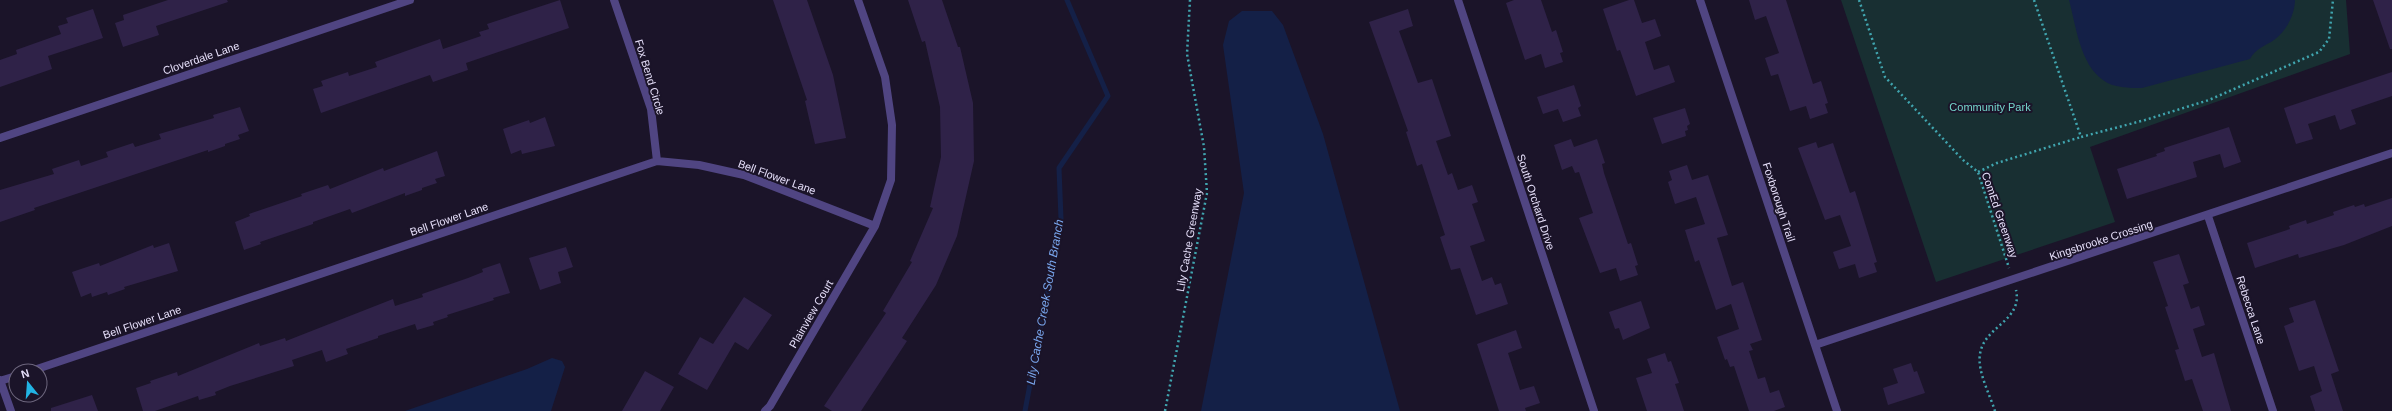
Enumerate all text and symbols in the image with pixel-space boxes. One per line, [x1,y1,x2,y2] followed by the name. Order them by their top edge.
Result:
[633,38,667,116] street label: Fox Bend Circle
[161,39,241,77] street label: Cloverdale Lane
[1949,101,2031,113] park label: Community Park
[1515,152,1557,252] street label: South Orchard Drive
[736,157,818,197] street label: Bell Flower Lane
[1761,161,1797,243] street label: Foxborough Trail
[1980,171,2020,260] street label: ComEd Greenway
[1174,187,1204,293] street label: Lily Cache Greenway
[408,200,490,238] street label: Bell Flower Lane
[1024,218,1066,386] water label: Lily Cache Creek South Branch
[2048,218,2154,262] street label: Kingsbrooke Crossing
[2234,274,2268,346] street label: Rebecca Lane
[787,278,835,350] street label: Plainview Court
[101,303,183,341] street label: Bell Flower Lane
[8,363,48,403] north arrow
[20,367,31,380] text: N

